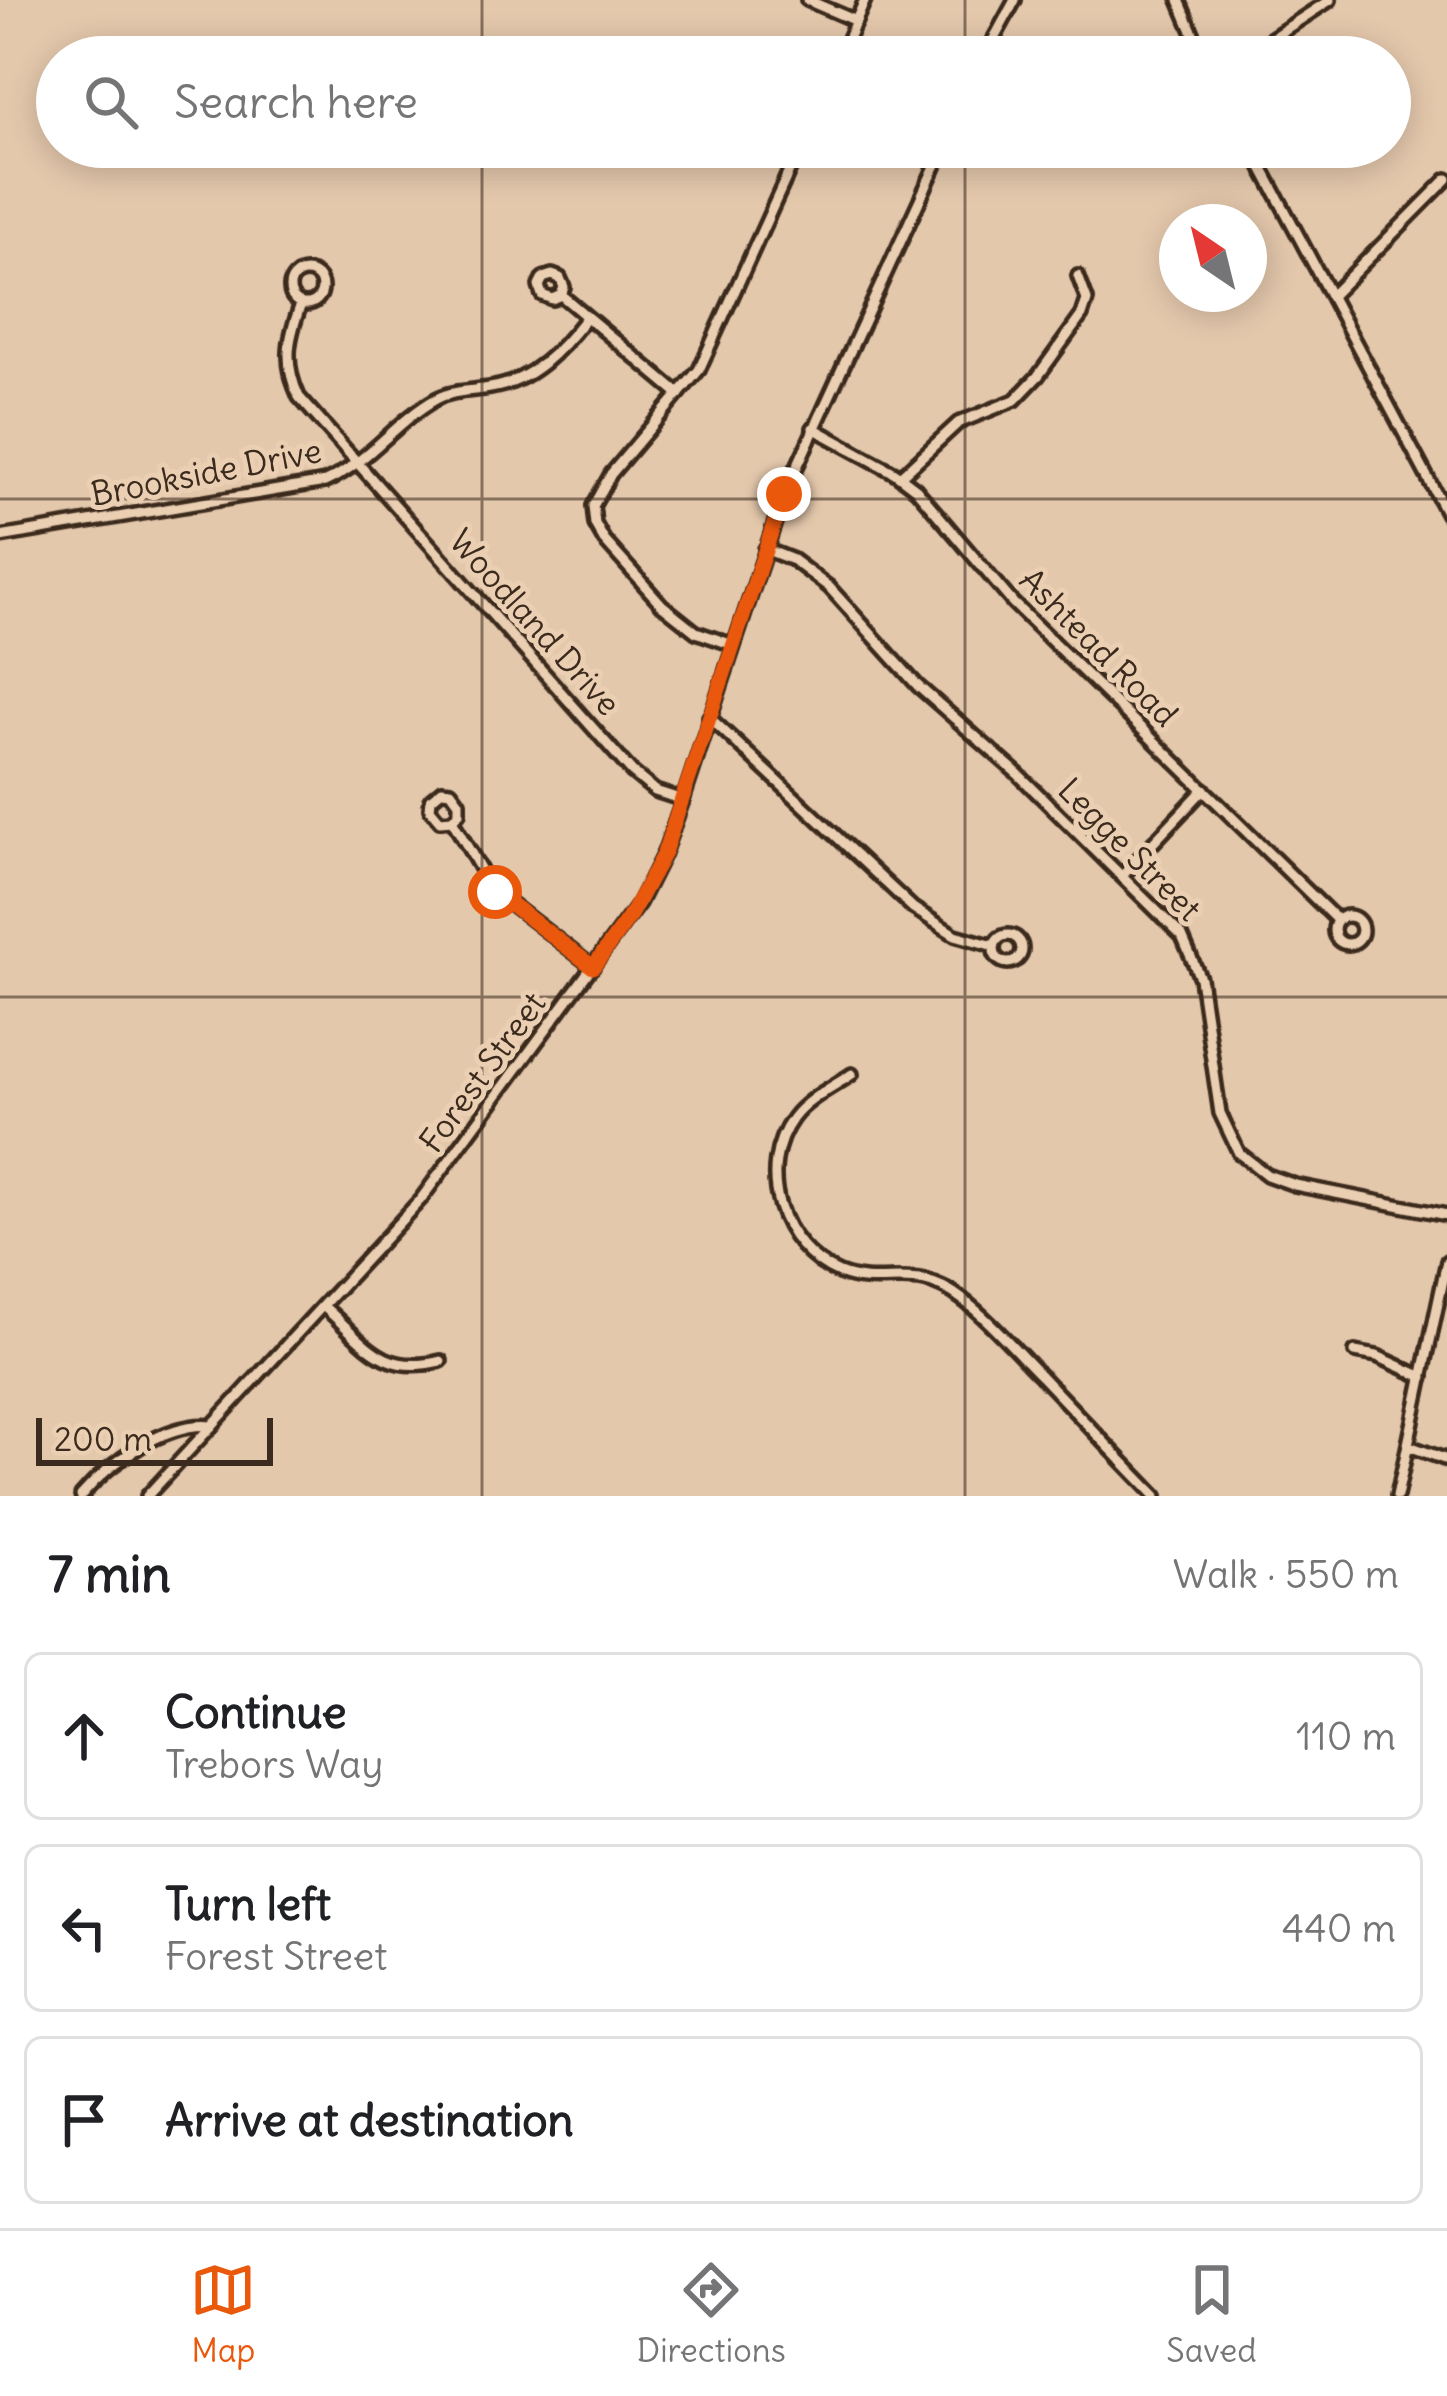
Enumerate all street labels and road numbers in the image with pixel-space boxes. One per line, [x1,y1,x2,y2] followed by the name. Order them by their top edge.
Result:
[87,429,325,515] street label: Brookside Drive
[440,520,630,724] street label: Woodland Drive
[1011,559,1187,735] street label: Ashtead Road
[1050,769,1210,929] street label: Legge Street
[410,984,554,1160] street label: Forest Street

